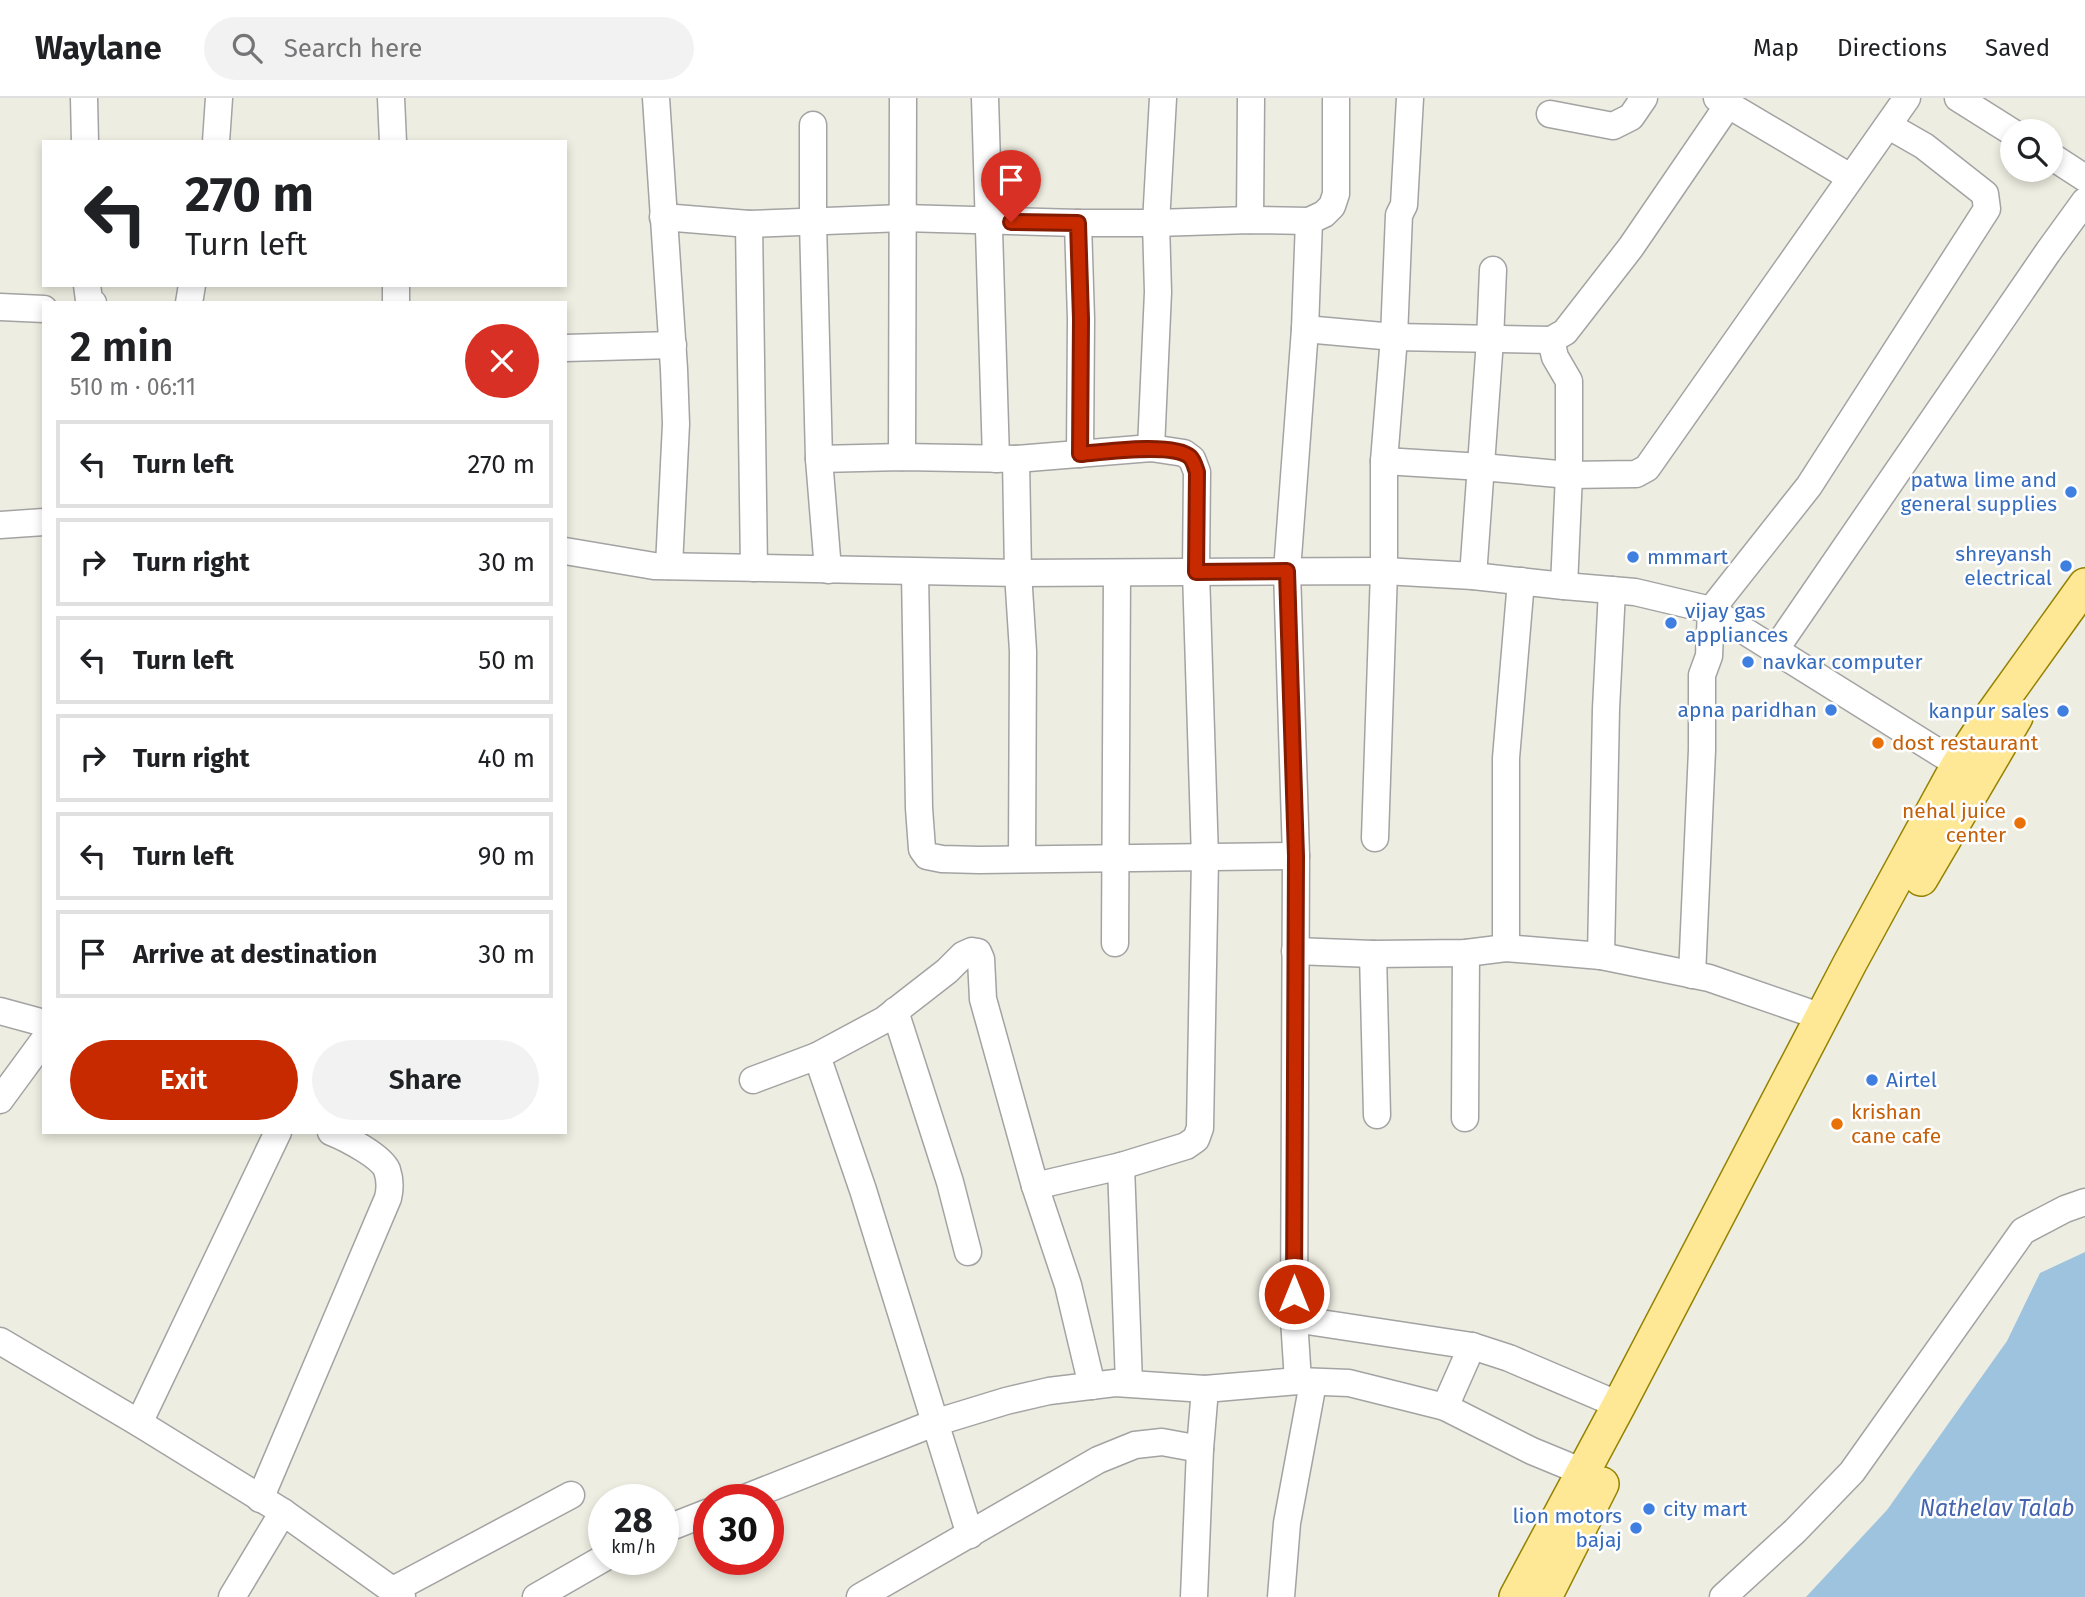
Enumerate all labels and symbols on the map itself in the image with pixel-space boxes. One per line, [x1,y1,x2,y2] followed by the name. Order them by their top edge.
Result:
[981,150,1041,222] pin
[1901,467,2057,517] place label: patwa lime and general supplies
[2063,484,2079,500] marker: patwa lime and general supplies
[1955,541,2052,591] place label: shreyansh electrical
[1647,544,1729,570] place label: mmmart
[1625,549,1641,565] marker: mmmart
[2058,558,2074,574] marker: shreyansh electrical
[1685,598,1788,648] place label: vijay gas appliances
[1663,615,1679,631] marker: vijay gas appliances
[1762,649,1923,675] place label: navkar computer
[1740,654,1756,670] marker: navkar computer
[1677,697,1817,723] place label: apna paridhan
[1928,698,2049,724] place label: kanpur sales
[1823,702,1839,718] marker: apna paridhan
[2055,703,2071,719] marker: kanpur sales
[1892,730,2039,756] place label: dost restaurant
[1870,735,1886,751] marker: dost restaurant
[1902,798,2006,848] place label: nehal juice center
[2012,815,2028,831] marker: nehal juice center
[1886,1067,1937,1093] place label: Airtel
[1864,1072,1880,1088] marker: Airtel
[1851,1099,1941,1149] place label: krishan cane cafe
[1829,1116,1845,1132] marker: krishan cane cafe
[1257,1257,1331,1331] position arrow
[693,1484,784,1575] speed limit sign: 30
[1919,1494,2075,1522] water label: Nathelav Talab
[1663,1496,1748,1522] place label: city mart
[1641,1501,1657,1517] marker: city mart
[1512,1503,1622,1553] place label: lion motors bajaj
[1628,1520,1644,1536] marker: lion motors bajaj

